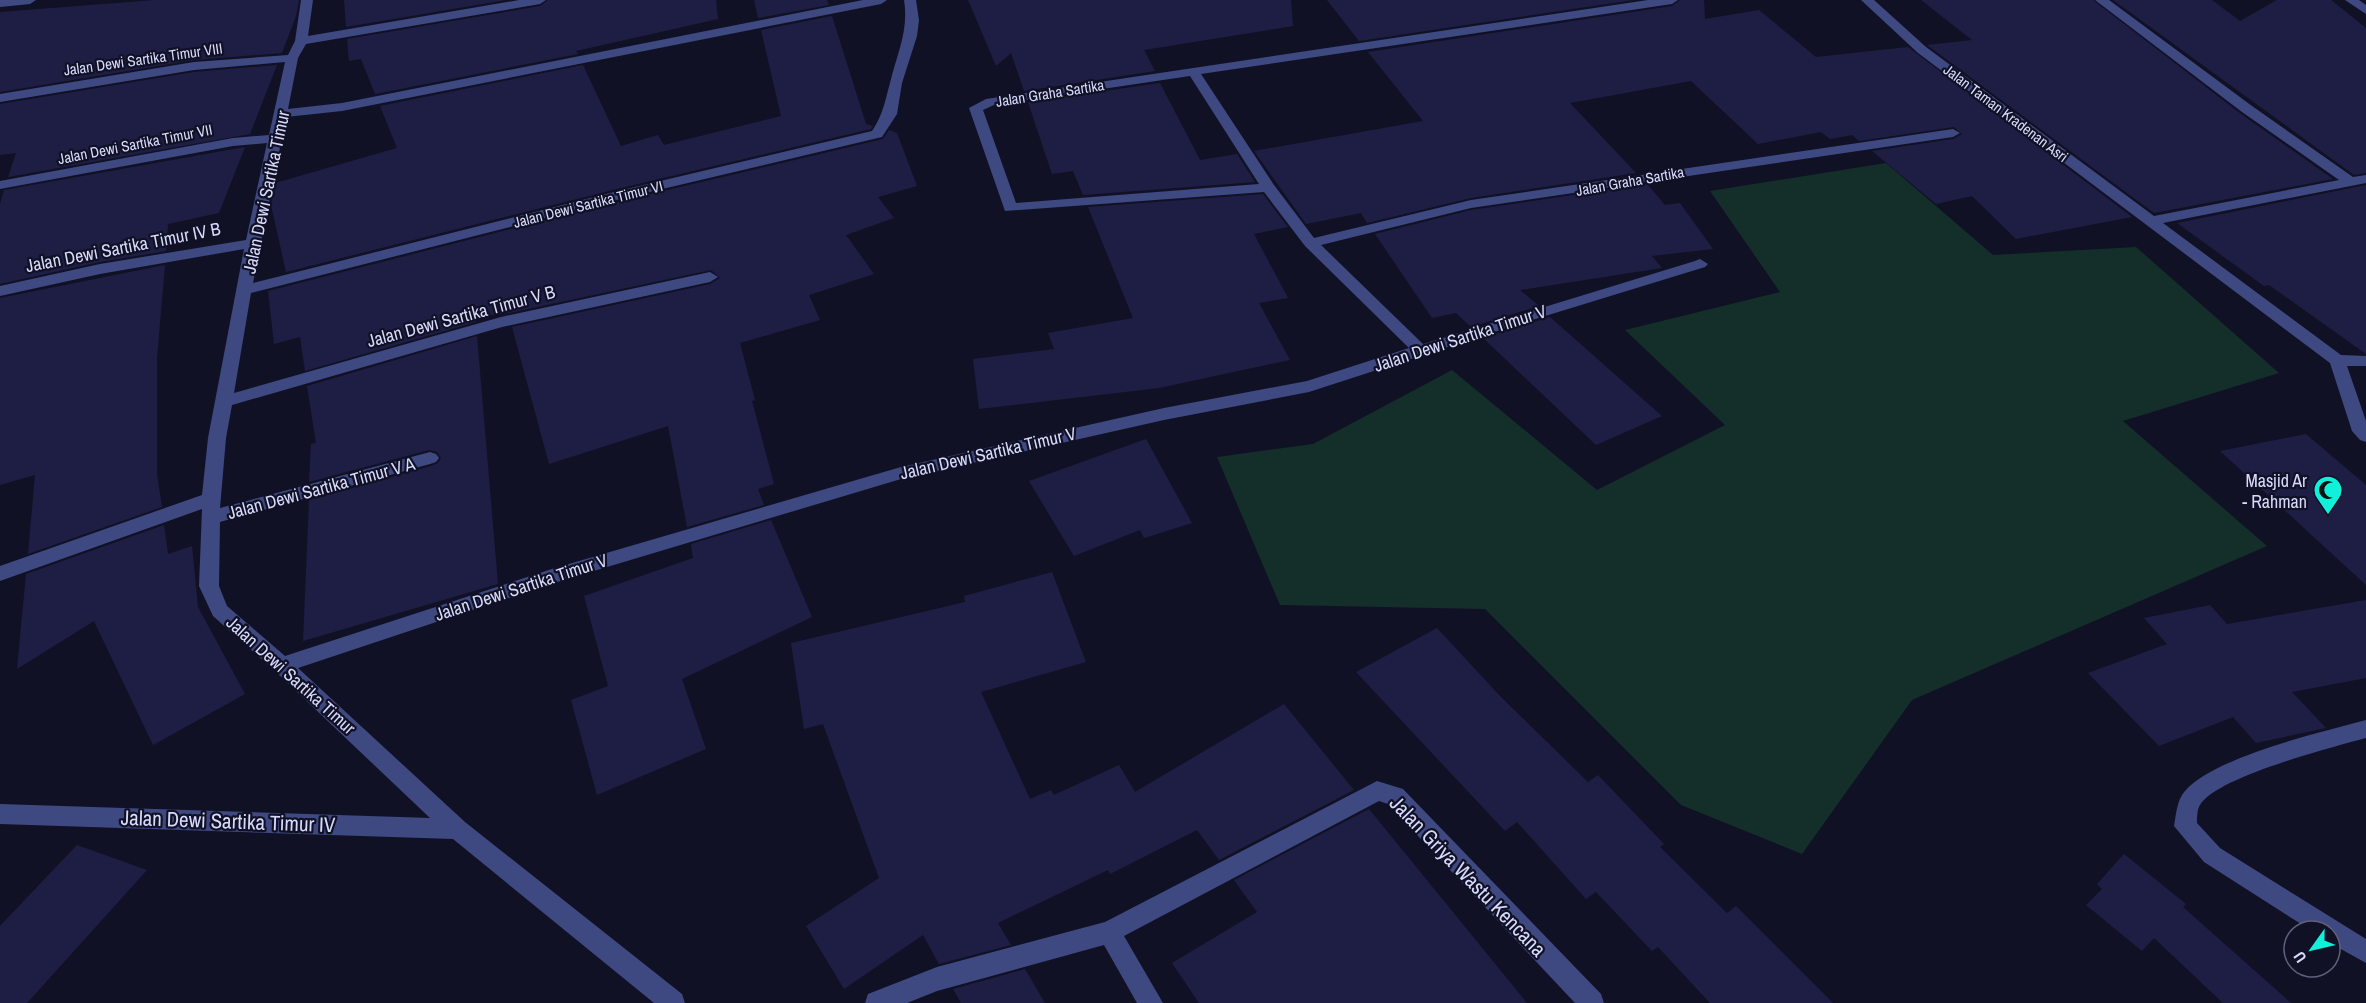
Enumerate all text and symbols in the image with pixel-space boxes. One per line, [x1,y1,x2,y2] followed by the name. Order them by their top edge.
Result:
[62,37,224,81] street label: Jalan Dewi Sartika Timur VIII
[1939,59,2073,167] street label: Jalan Taman Kradenan Asri
[994,74,1106,112] street label: Jalan Graha Sartika
[237,108,295,276] street label: Jalan Dewi Sartika Timur
[56,119,214,169] street label: Jalan Dewi Sartika Timur VII
[1574,161,1686,201] street label: Jalan Graha Sartika
[511,175,665,233] street label: Jalan Dewi Sartika Timur VI
[23,216,223,278] street label: Jalan Dewi Sartika Timur IV B
[364,279,558,353] street label: Jalan Dewi Sartika Timur V B
[1371,298,1550,378] street label: Jalan Dewi Sartika Timur V
[898,421,1079,485] street label: Jalan Dewi Sartika Timur V
[225,451,418,525] street label: Jalan Dewi Sartika Timur V A
[2242,468,2307,514] place label: Masjid Ar - Rahman
[2312,474,2344,516] mosque icon: Masjid Ar - Rahman
[432,547,611,627] street label: Jalan Dewi Sartika Timur V
[221,610,361,740] street label: Jalan Dewi Sartika Timur
[1383,789,1553,963] street label: Jalan Griya Wastu Kencana
[120,803,336,839] street label: Jalan Dewi Sartika Timur IV
[2282,919,2342,979] north arrow
[2288,947,2311,967] text: U

